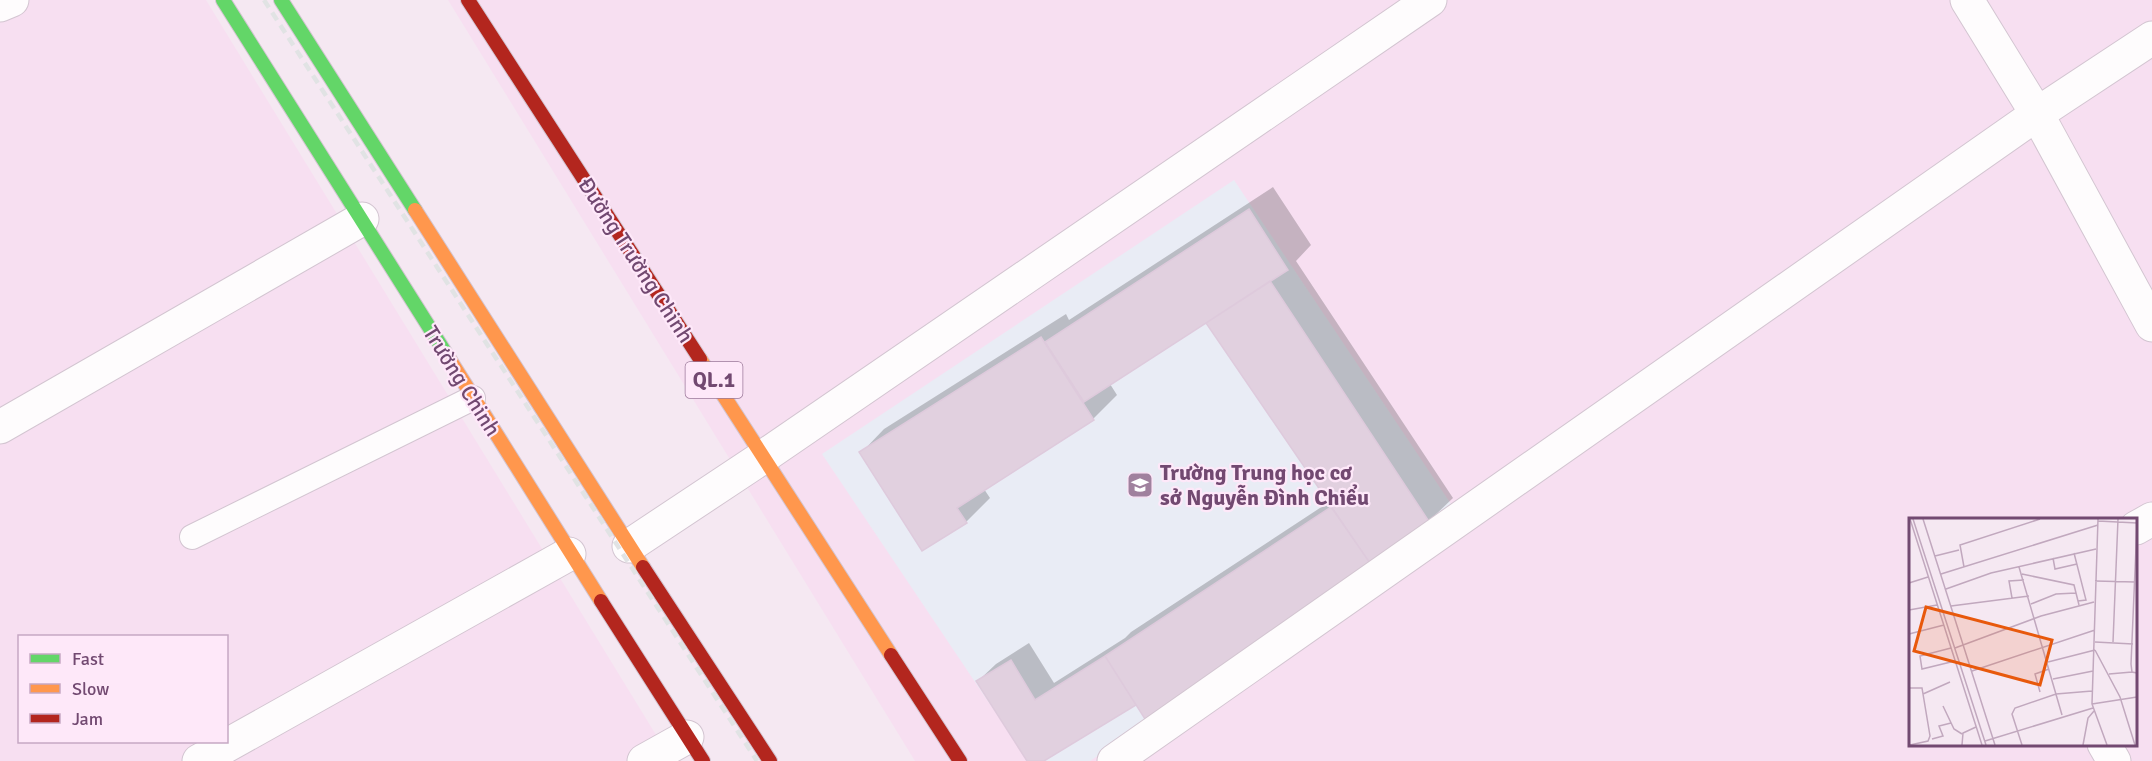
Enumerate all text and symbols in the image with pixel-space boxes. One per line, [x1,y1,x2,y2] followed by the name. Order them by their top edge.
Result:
[572,172,700,348] street label: Đường Trường Chinh
[417,321,507,441] street label: Trường Chinh
[686,362,742,398] road number: QL.1
[1160,459,1369,511] place label: Trường Trung học cơ sở Nguyễn Đình Chiểu
[1125,470,1155,500] school or university icon: Trường Trung học cơ sở Nguyễn Đình Chiểu
[1909,518,2137,746] inset map
[18,635,228,743] legend
[72,648,104,670] text: Fast
[72,678,109,700] text: Slow
[72,708,103,730] text: Jam

